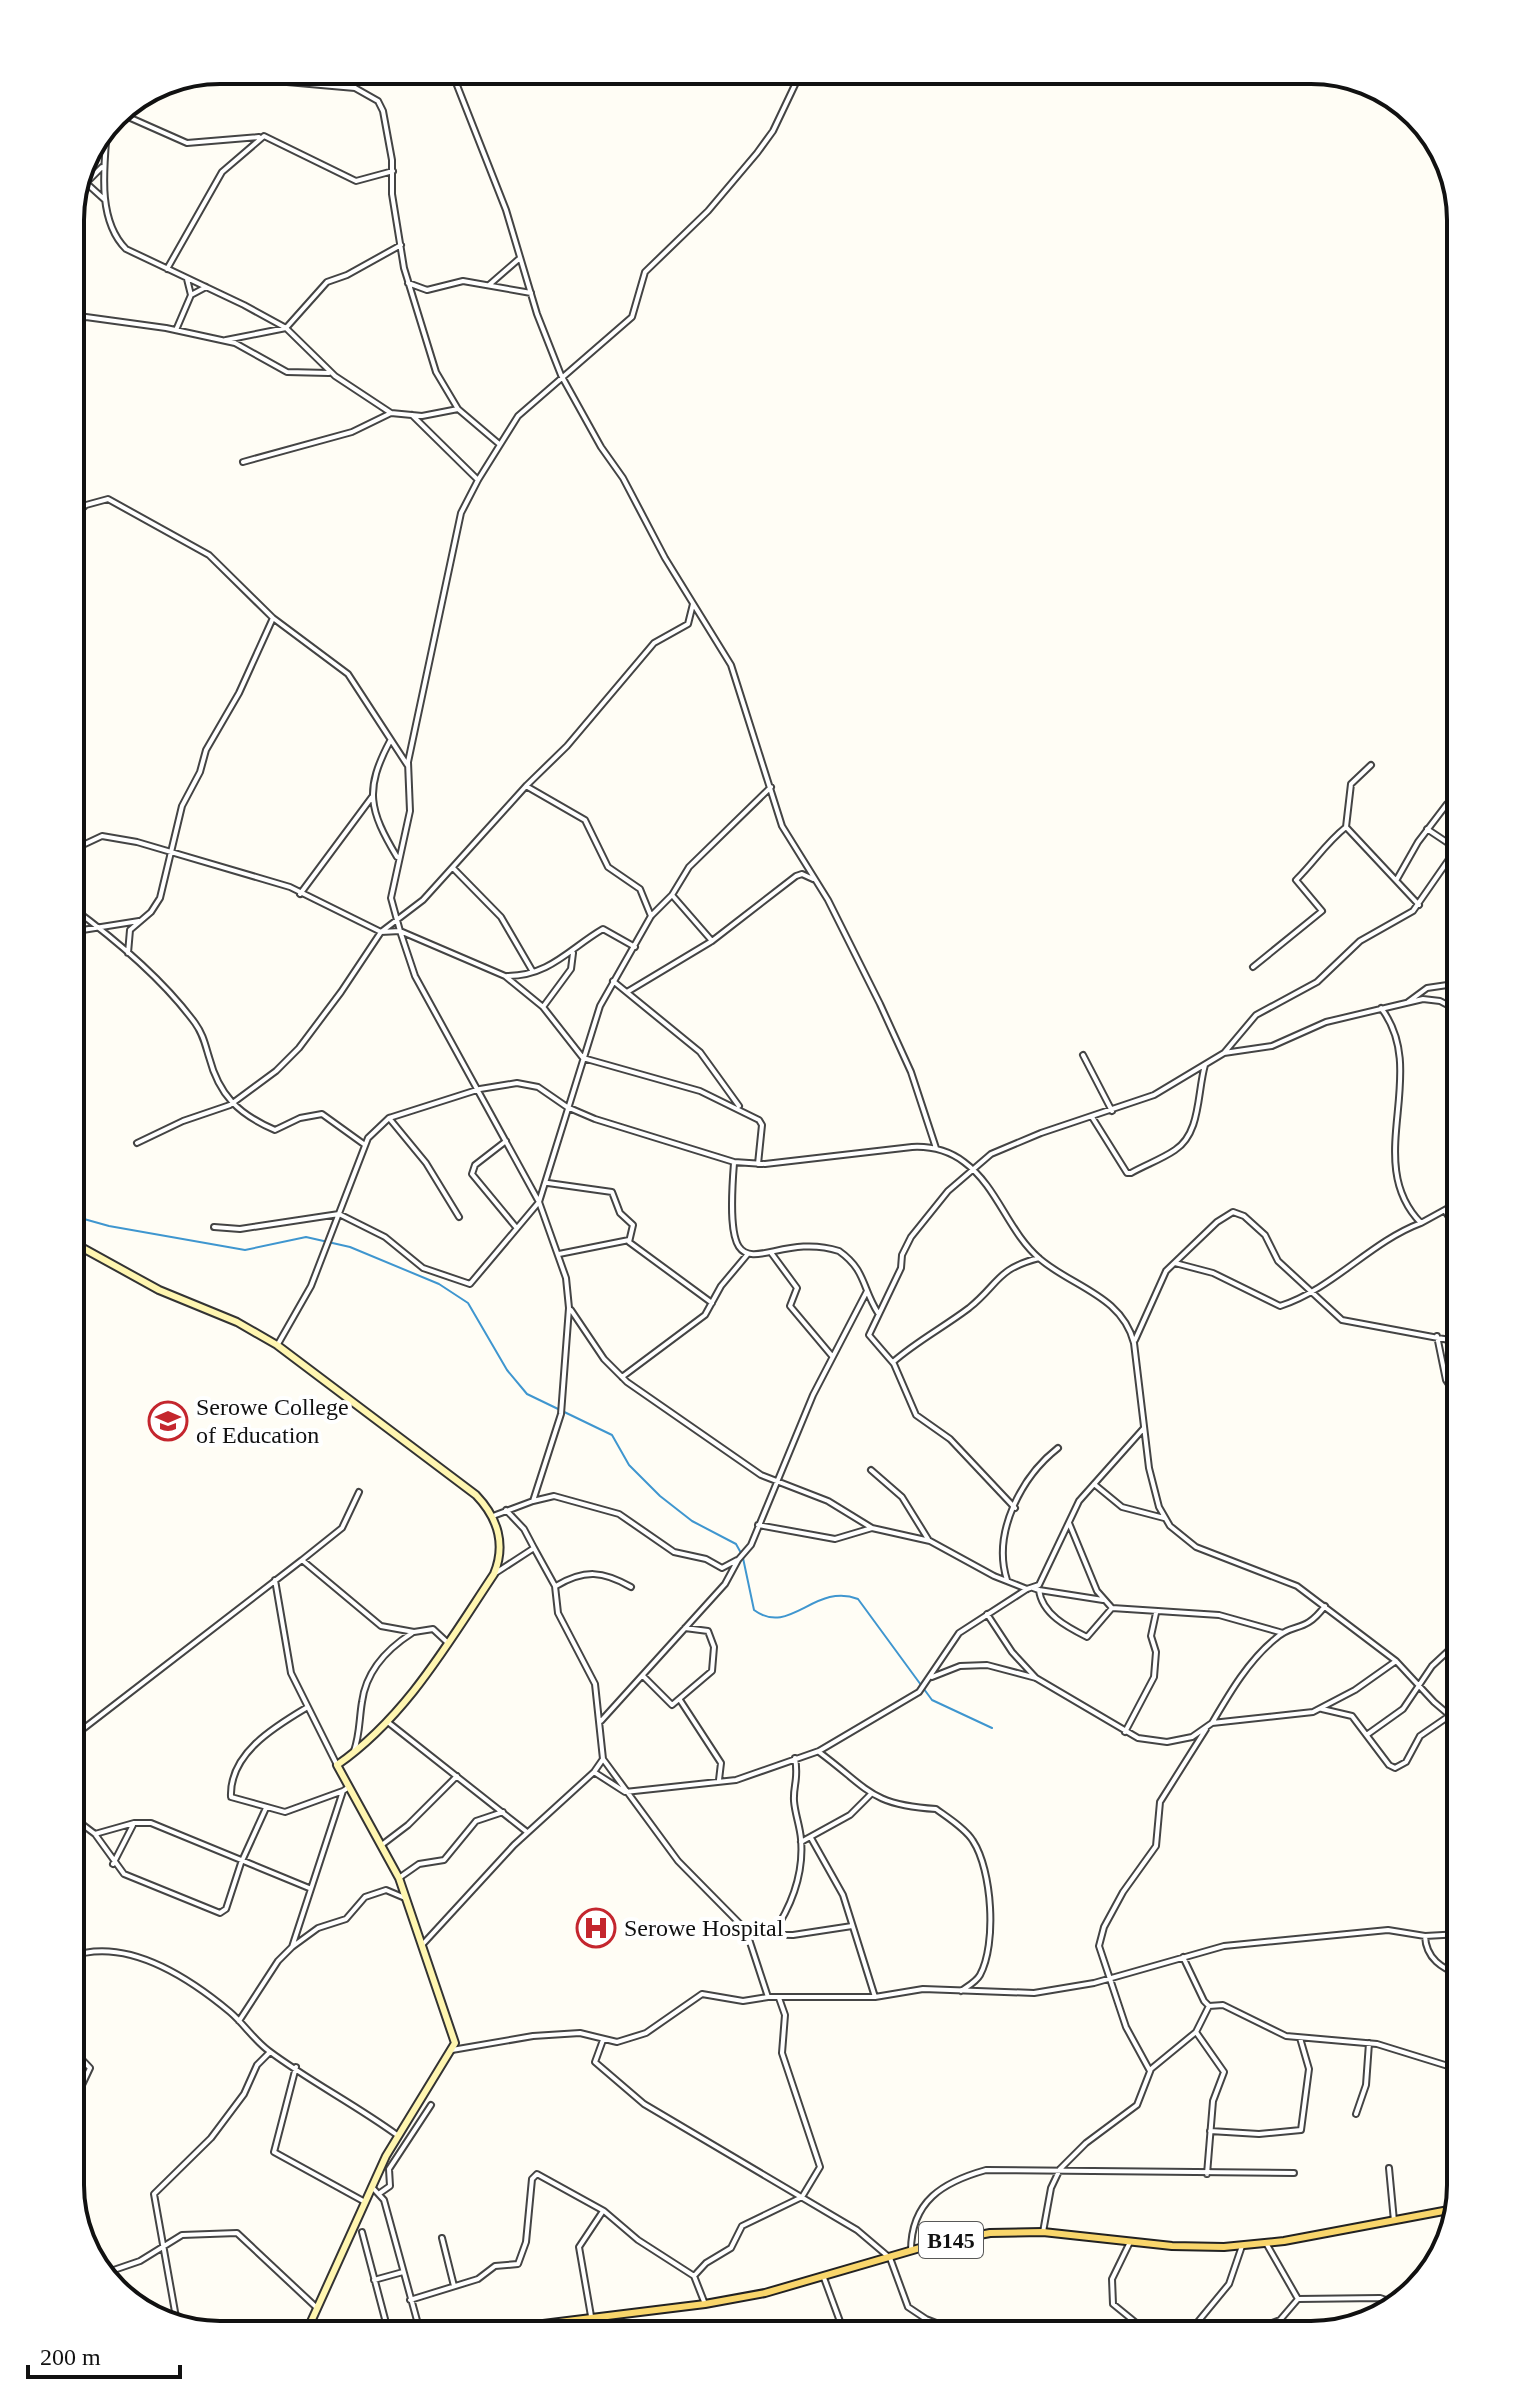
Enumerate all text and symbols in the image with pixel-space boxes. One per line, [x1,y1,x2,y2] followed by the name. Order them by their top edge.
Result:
[196,1394,349,1448] place label: Serowe College of Education
[147,1400,189,1442] school or university icon: Serowe College of Education
[575,1907,617,1949] hospital icon: Serowe Hospital
[624,1915,784,1941] place label: Serowe Hospital
[919,2222,983,2258] road number: B145
[28,2329,180,2379] scale bar
[40,2344,101,2370] text: 200 m

